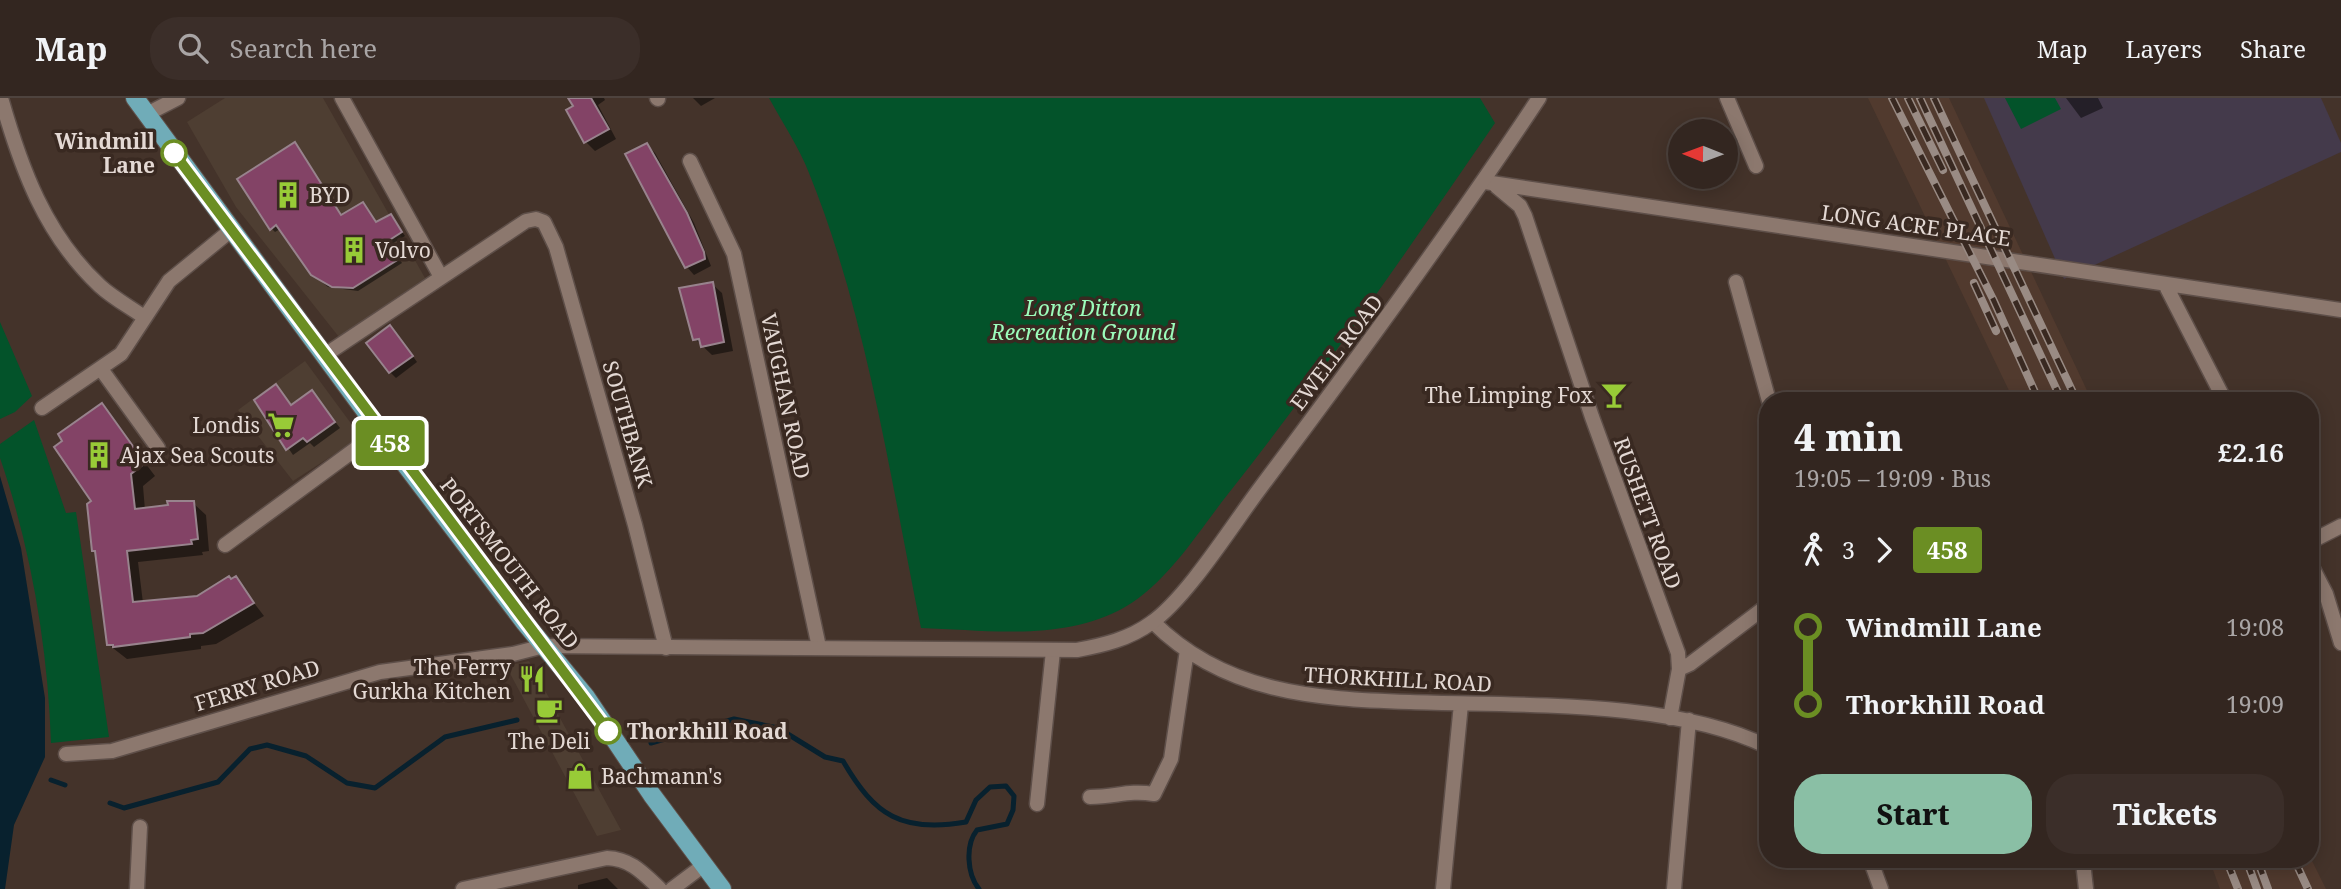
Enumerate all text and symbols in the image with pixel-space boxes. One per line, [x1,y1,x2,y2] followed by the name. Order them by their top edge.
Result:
[150,17,640,80] search box
[35,26,108,71] text: Map
[174,29,212,67] icon: search
[230,30,377,66] text: Search here
[2037,32,2088,65] text: Map
[2126,32,2202,65] text: Layers
[2240,32,2306,65] text: Share
[1668,119,1738,189] north arrow
[1668,119,1738,189] map controls
[55,127,156,179] place label: Windmill Lane
[161,140,187,166] marker: Windmill Lane
[273,180,303,210] building icon: BYD
[309,181,350,209] place label: BYD
[1820,198,2012,252] street label: LONG ACRE PLACE
[339,235,369,265] building icon: Volvo
[375,236,431,264] place label: Volvo
[1283,288,1389,416] street label: EWELL ROAD
[990,294,1176,346] park label: Long Ditton Recreation Ground
[755,311,817,481] street label: VAUGHAN ROAD
[597,357,660,491] street label: SOUTHBANK
[1599,380,1629,410] bar icon: The Limping Fox
[1425,381,1594,409] place label: The Limping Fox
[266,410,296,440] supermarket icon: Londis
[1794,410,1903,462] text: 4 min
[192,411,260,439] place label: Londis
[350,420,430,466] line badge: 458
[370,426,410,459] text: 458
[1608,433,1688,593] street label: RUSHETT ROAD
[2218,434,2284,470] text: £2.16
[84,440,114,470] building icon: Ajax Sea Scouts
[120,441,275,469] place label: Ajax Sea Scouts
[1794,462,1991,494] text: 19:05 – 19:09 · Bus
[434,472,586,654] street label: PORTSMOUTH ROAD
[1794,531,1832,569] icon: walk
[1865,531,1903,569] icon: forward
[1927,533,1968,566] text: 458
[1842,534,1855,566] text: 3
[1846,609,2042,645] text: Windmill Lane
[2226,611,2284,643] text: 19:08
[191,653,323,717] street label: FERRY ROAD
[353,653,511,705] place label: The Ferry Gurkha Kitchen
[1303,660,1493,698] street label: THORKHILL ROAD
[517,664,547,694] restaurant icon: The Ferry Gurkha Kitchen
[1846,686,2045,722] text: Thorkhill Road
[2226,688,2284,720] text: 19:09
[534,695,564,725] cafe icon: The Deli
[627,717,788,745] place label: Thorkhill Road
[595,718,621,744] marker: Thorkhill Road
[508,727,591,755] place label: The Deli
[565,761,595,791] shop icon: Bachmann's
[601,762,722,790] place label: Bachmann's
[1794,774,2032,854] button: Start
[2046,774,2284,854] button: Tickets

